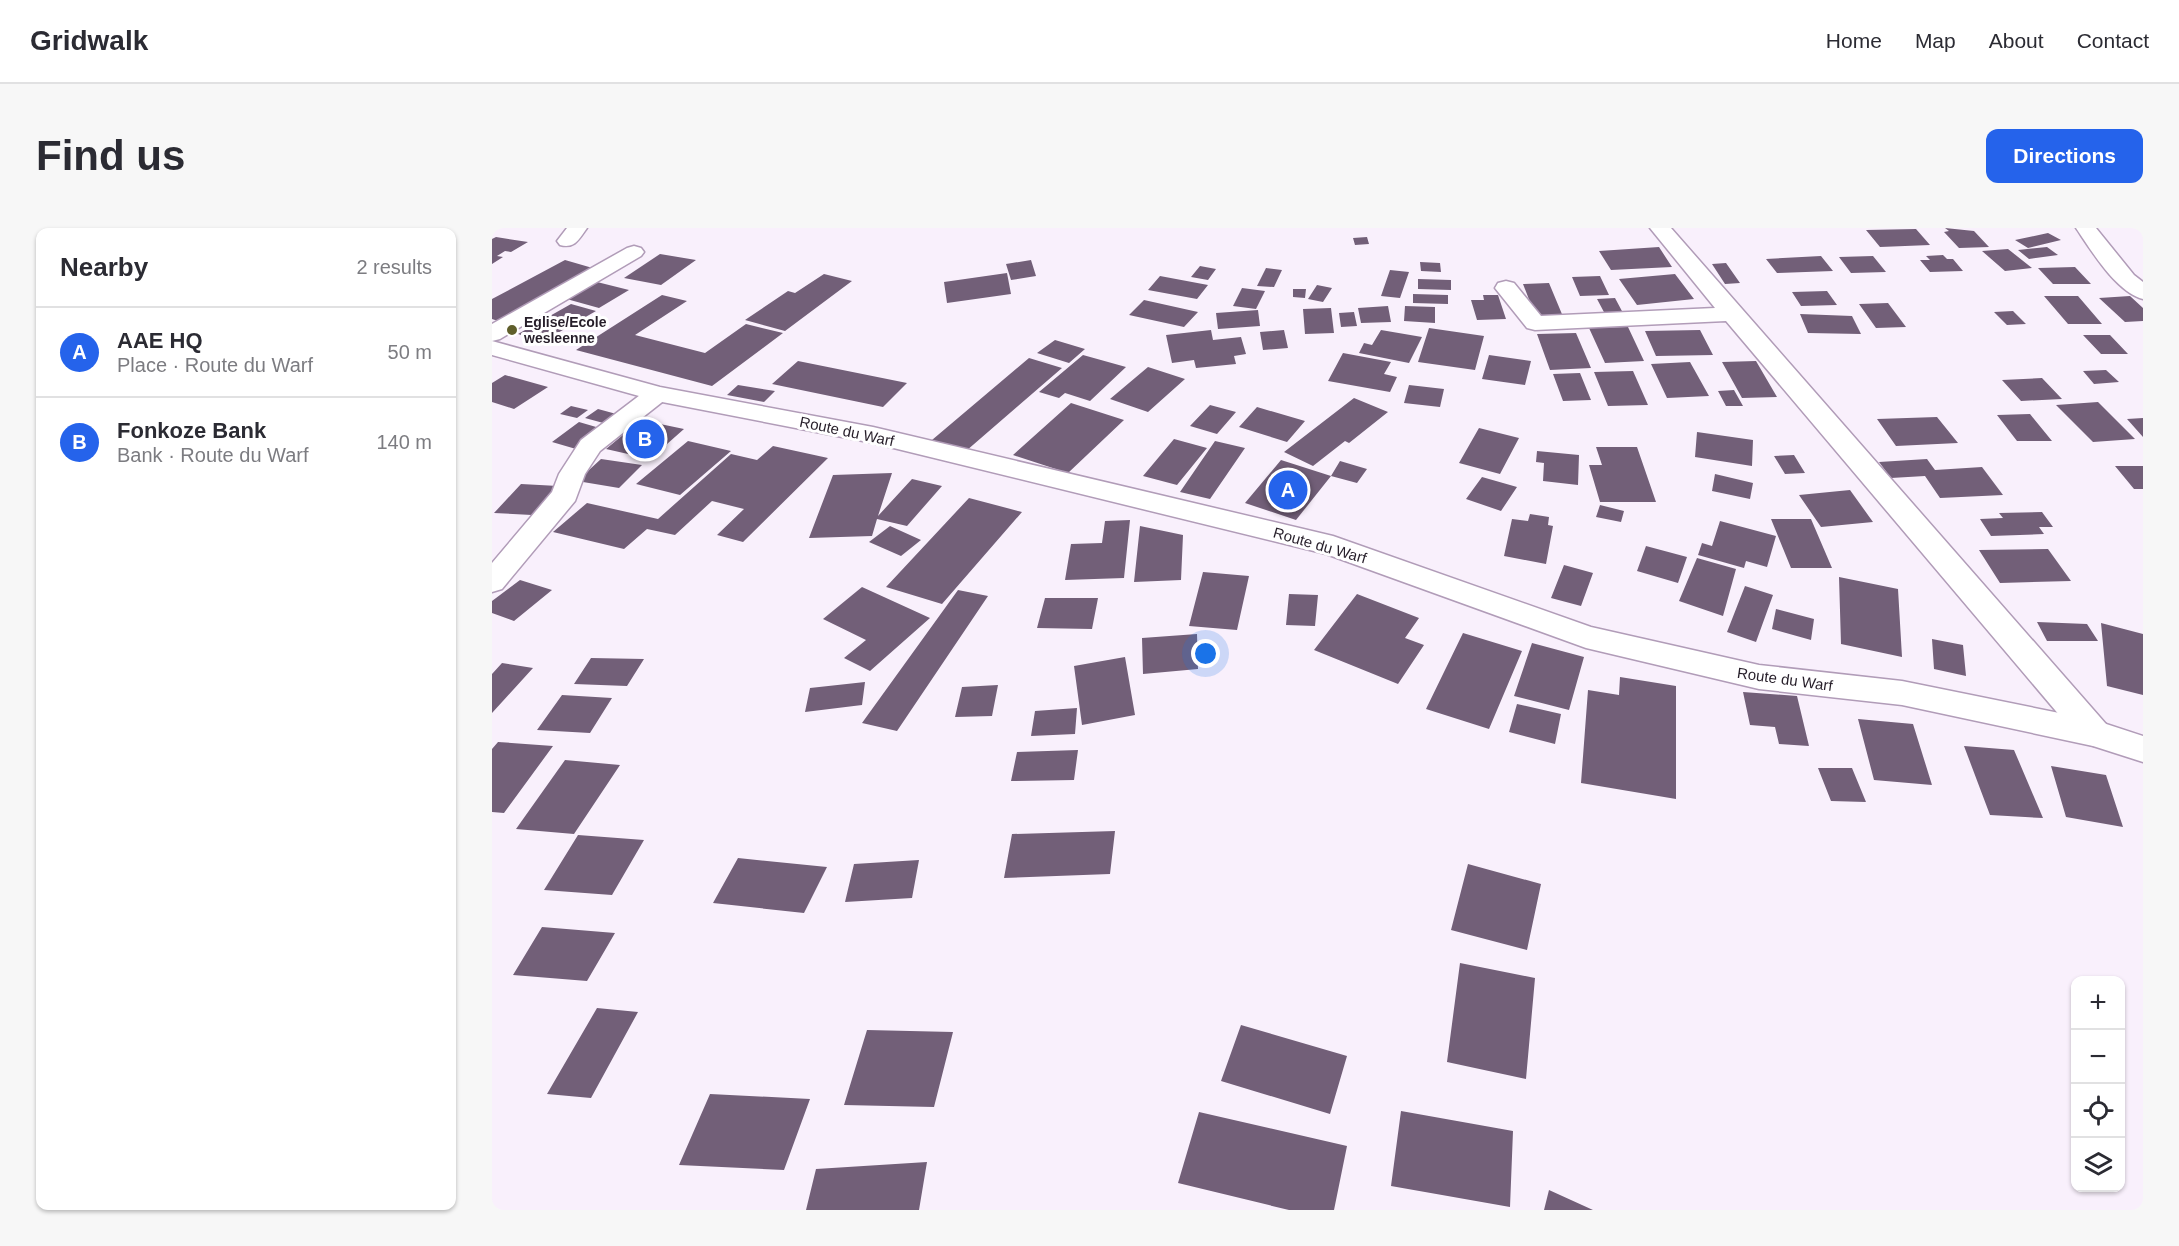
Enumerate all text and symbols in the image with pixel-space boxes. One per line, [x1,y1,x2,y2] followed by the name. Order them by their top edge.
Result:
[30,25,148,56] text: Gridwalk
[1826,29,1882,52] text: Home
[1915,29,1956,52] text: Map
[1989,29,2044,52] text: About
[2077,29,2149,52] text: Contact
[1986,129,2143,183] button: Directions
[36,132,185,179] text: Find us
[60,252,148,282] text: Nearby
[356,256,432,278] text: 2 results
[523,314,607,346] place label: Eglise/Ecole wesleenne
[505,323,519,337] marker: Eglise/Ecole wesleenne
[117,328,203,353] text: AAE HQ
[72,341,87,363] text: A
[388,341,432,363] text: 50 m
[117,354,313,376] text: Place · Route du Warf
[798,413,897,449] street label: Route du Warf
[626,416,664,462] pin: B
[117,418,266,443] text: Fonkoze Bank
[72,431,87,453] text: B
[376,431,432,453] text: 140 m
[117,444,309,466] text: Bank · Route du Warf
[1268,468,1308,512] pin: A
[1271,524,1369,567] street label: Route du Warf
[1191,639,1220,668] your location
[1736,664,1835,694] street label: Route du Warf
[2071,976,2125,1192] map controls
[2071,976,2125,1030] button: +
[2071,1030,2125,1084] button: −
[2071,1084,2125,1138] button: locate
[2071,1138,2125,1192] button: layers

